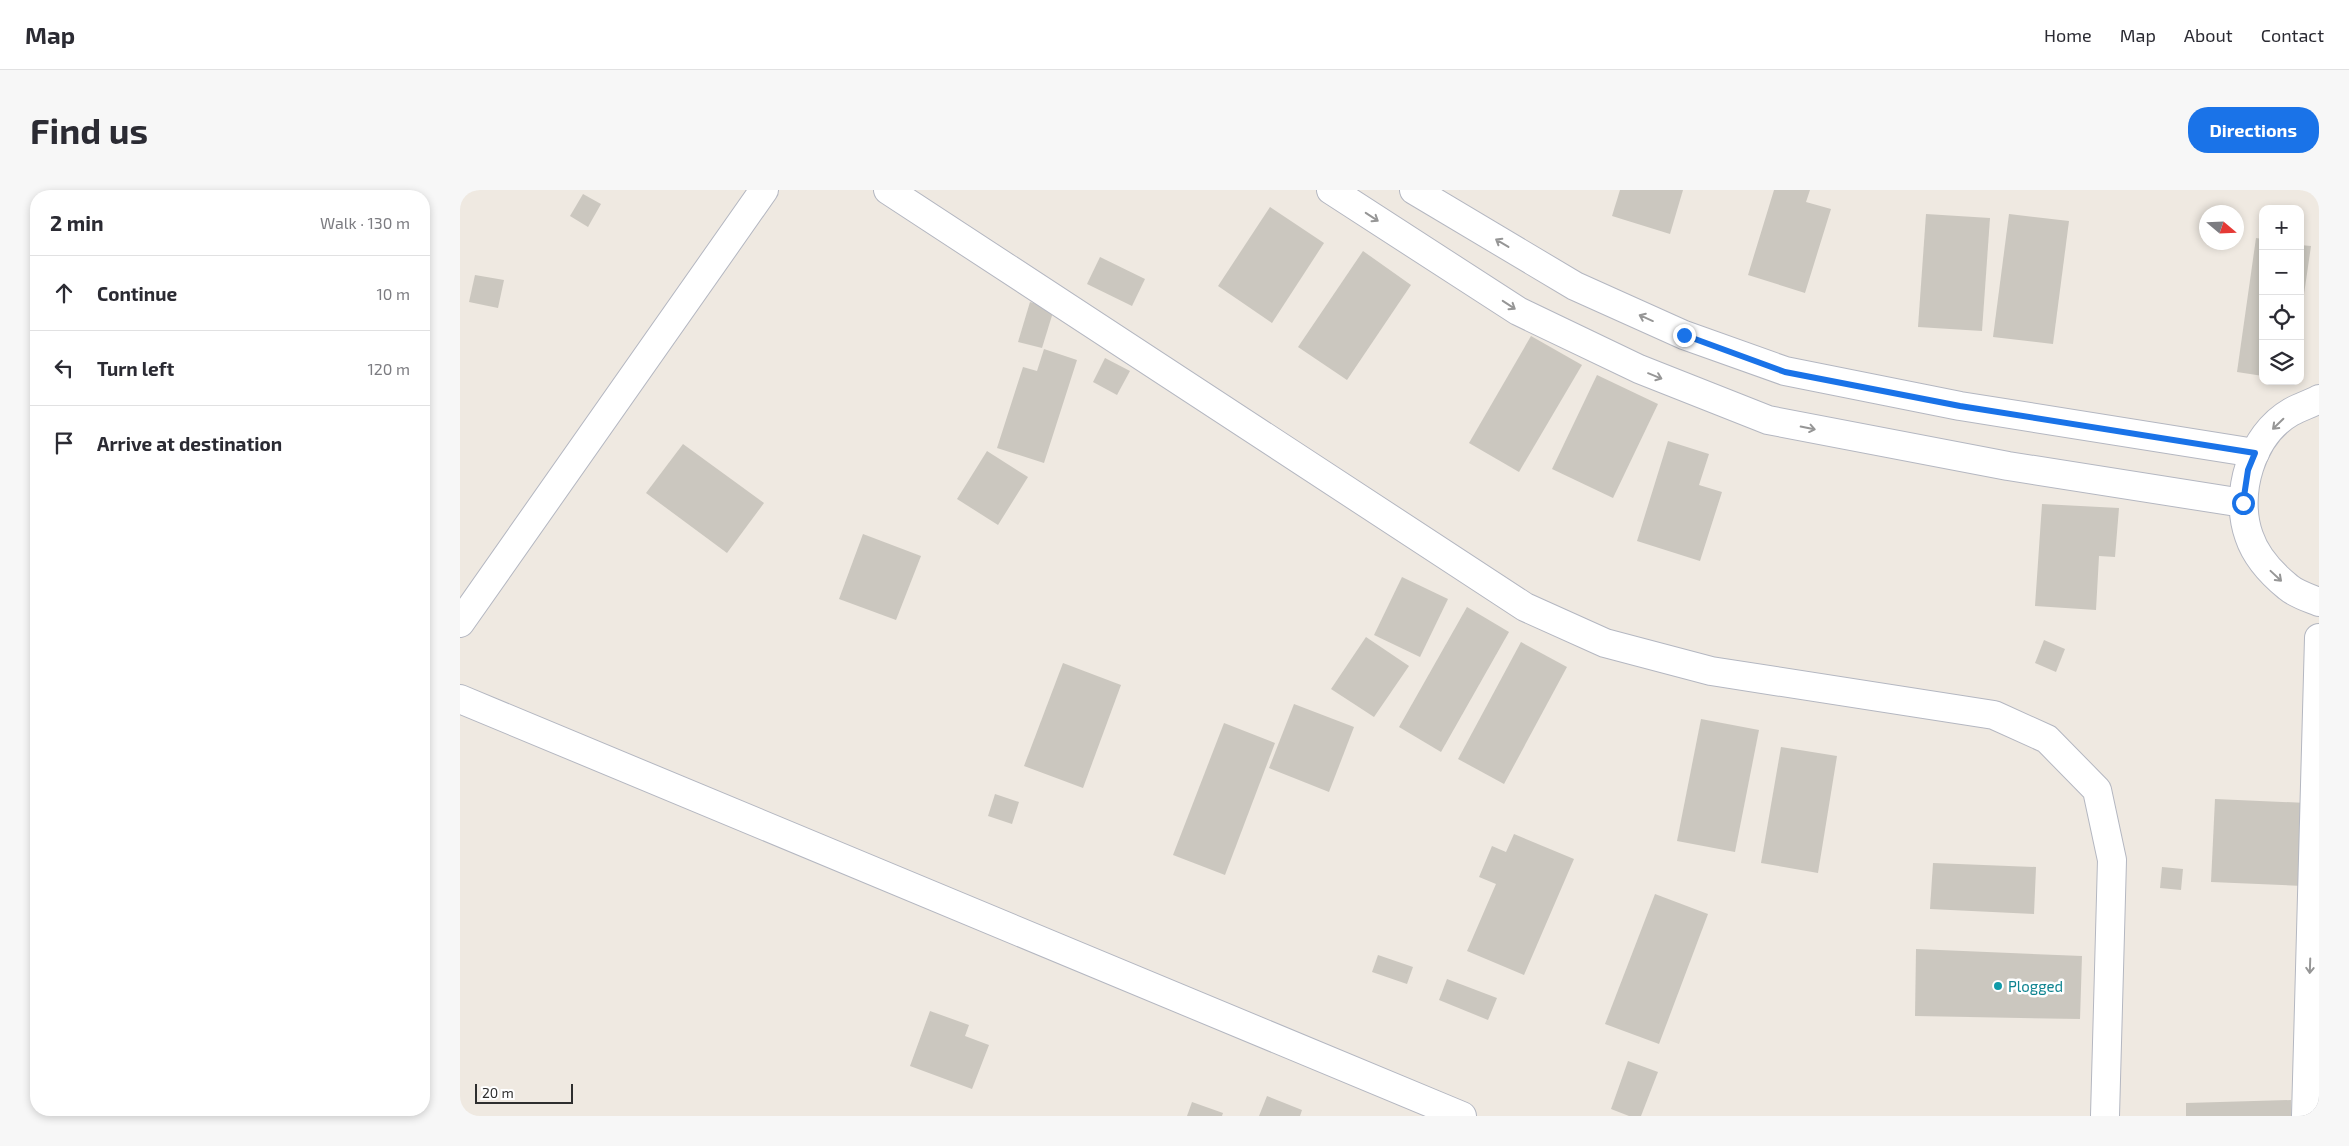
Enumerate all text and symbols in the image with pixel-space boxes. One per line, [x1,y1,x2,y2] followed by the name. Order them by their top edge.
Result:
[25,20,75,49] text: Map
[2044,24,2092,46] text: Home
[2120,24,2156,46] text: Map
[2184,24,2233,46] text: About
[2261,24,2324,46] text: Contact
[2188,107,2319,153] button: Directions
[30,109,148,151] text: Find us
[2199,205,2244,250] north arrow
[2259,205,2304,385] map controls
[2259,205,2304,250] button: +
[50,210,104,235] text: 2 min
[1365,212,1379,222] one-way arrow
[320,213,410,232] text: Walk · 130 m
[1496,238,1510,248] one-way arrow
[2259,250,2304,295] button: −
[50,279,78,307] icon: ahead
[97,282,177,305] text: Continue
[376,284,410,303] text: 10 m
[2259,295,2304,340] button: locate
[1501,300,1515,310] one-way arrow
[1639,313,1654,322] one-way arrow
[1673,324,1696,347] route end
[2259,340,2304,385] button: layers
[50,354,78,382] icon: left
[97,357,174,380] text: Turn left
[367,359,410,378] text: 120 m
[1647,371,1662,381] one-way arrow
[2271,418,2284,430] one-way arrow
[1800,424,1816,433] one-way arrow
[50,429,78,457] icon: arrive
[97,432,282,455] text: Arrive at destination
[2232,492,2255,515] route start
[2270,570,2283,582] one-way arrow
[2305,958,2314,974] one-way arrow
[2008,977,2063,995] place label: Plogged
[1992,980,2004,992] marker: Plogged
[475,1081,572,1104] scale bar
[482,1084,514,1101] text: 20 m

